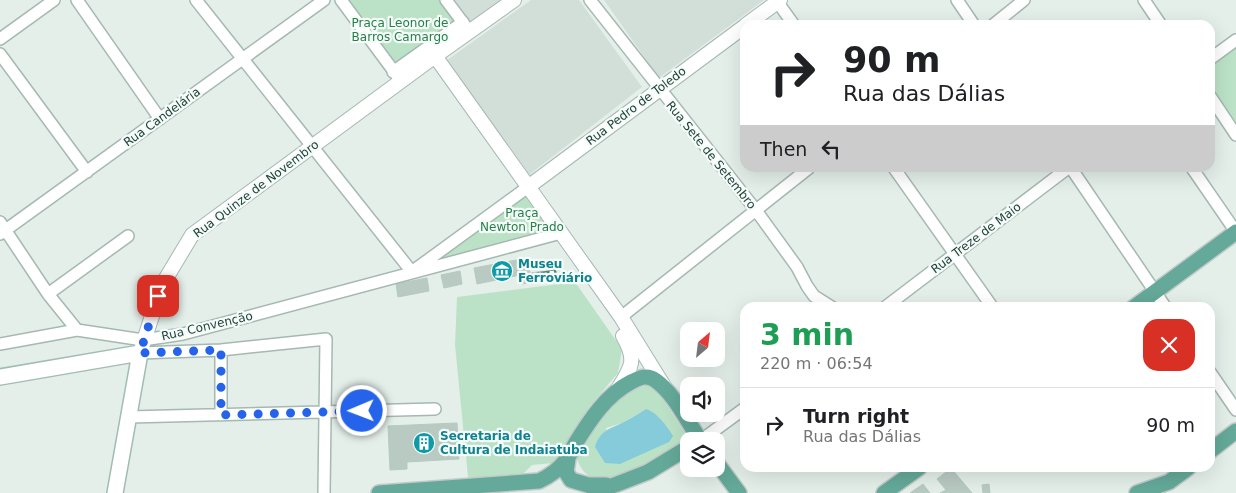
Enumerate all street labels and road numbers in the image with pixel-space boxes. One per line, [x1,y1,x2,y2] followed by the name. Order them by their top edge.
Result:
[583,64,689,148] street label: Rua Pedro de Toledo
[121,85,203,149] street label: Rua Candelária
[663,98,759,212] street label: Rua Sete de Setembro
[191,137,321,241] street label: Rua Quinze de Novembro
[928,200,1024,276] street label: Rua Treze de Maio
[160,309,254,343] street label: Rua Convenção

